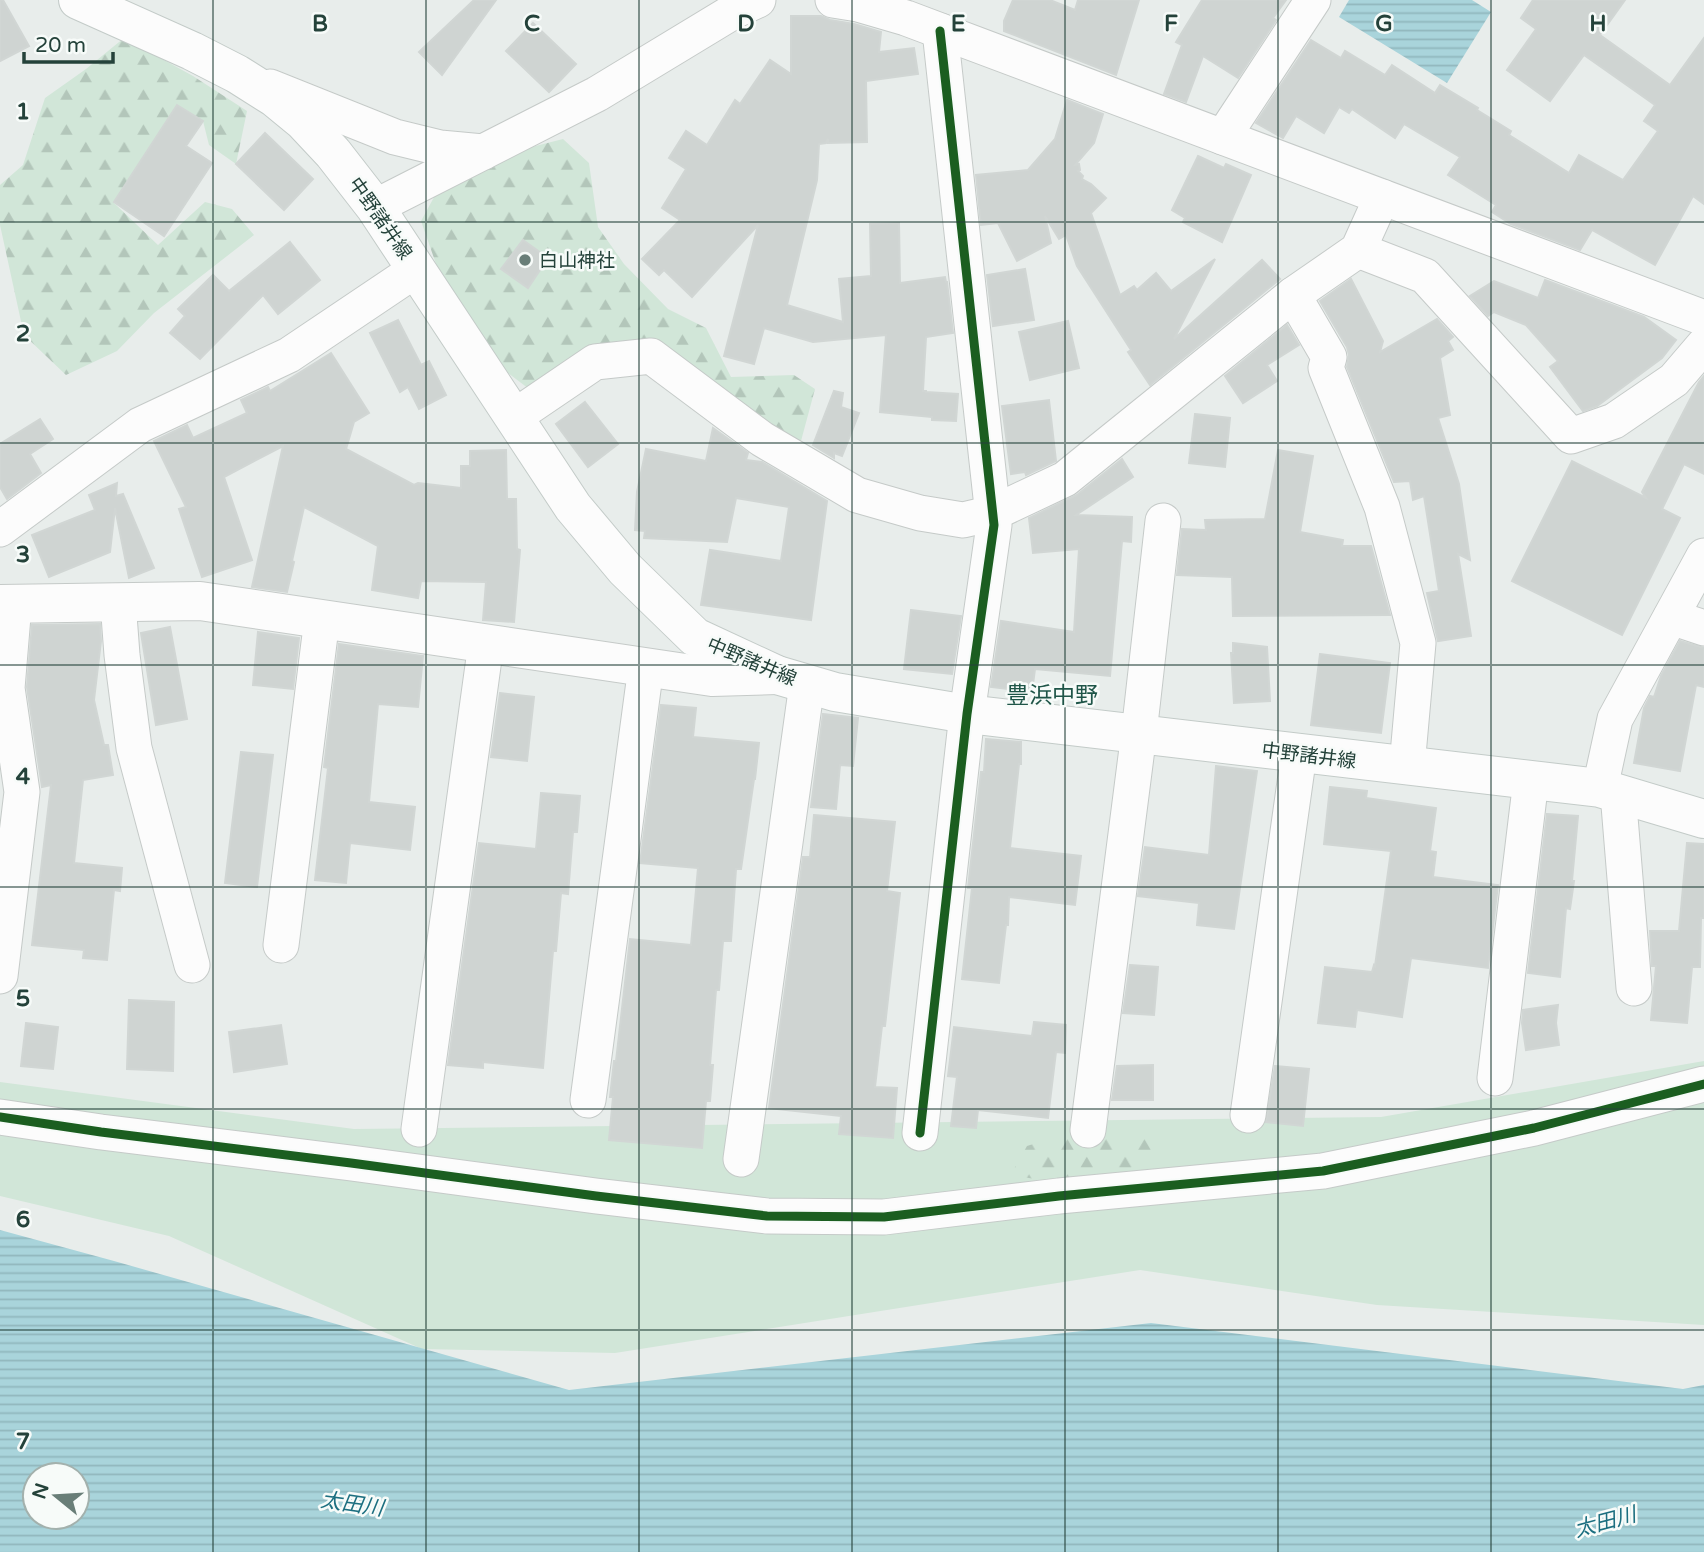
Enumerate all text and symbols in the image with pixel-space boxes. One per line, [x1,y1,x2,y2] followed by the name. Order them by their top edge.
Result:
[312,10,328,38] text: B
[524,10,540,38] text: C
[737,10,755,38] text: D
[951,10,965,38] text: E
[1164,10,1178,38] text: F
[1375,10,1393,38] text: G
[1589,10,1607,38] text: H
[24,21,114,65] scale bar
[35,33,86,58] text: 20 m
[16,98,30,126] text: 1
[344,173,416,264] street label: 中野諸井線
[539,250,615,272] place label: 白山神社
[517,252,533,268] marker: 白山神社
[16,320,30,348] text: 2
[16,541,30,569] text: 3
[704,633,800,691] street label: 中野諸井線
[1006,682,1098,710] district label: 豊浜中野
[1260,739,1357,773] street label: 中野諸井線
[16,763,31,791] text: 4
[16,985,30,1013] text: 5
[16,1206,30,1234] text: 6
[16,1428,30,1456] text: 7
[21,1461,91,1531] north arrow
[28,1480,54,1502] text: N
[319,1488,387,1522] water label: 太田川
[1571,1502,1641,1543] water label: 太田川

